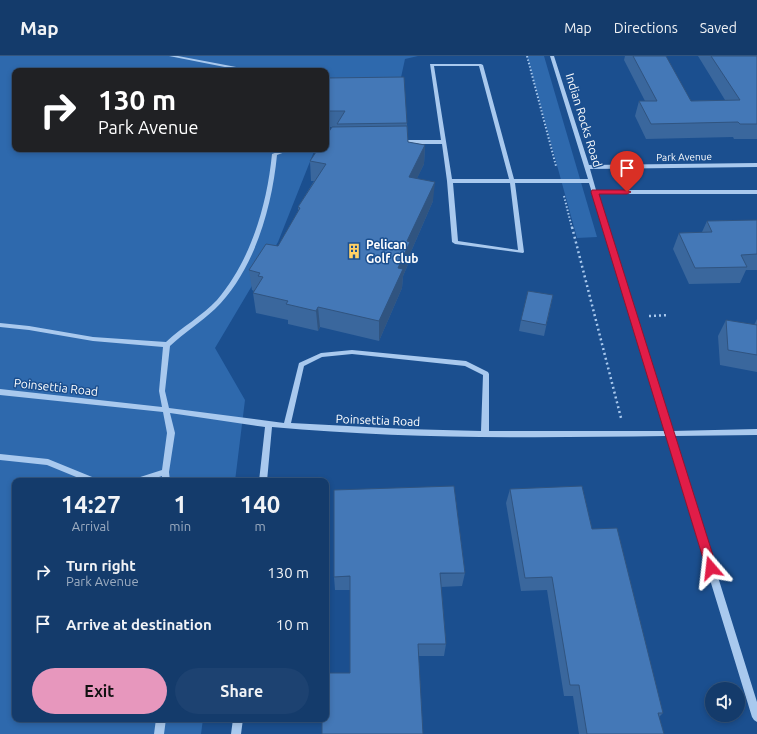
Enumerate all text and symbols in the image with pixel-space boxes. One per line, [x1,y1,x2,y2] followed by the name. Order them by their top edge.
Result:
[20,17,59,39] text: Map
[564,20,592,36] text: Map
[614,20,678,36] text: Directions
[700,20,737,36] text: Saved
[564,72,604,168] street label: Indian Rocks Road
[32,84,84,136] icon: right
[98,84,176,115] text: 130 m
[98,117,199,137] text: Park Avenue
[610,151,644,192] pin
[656,151,712,163] street label: Park Avenue
[616,157,638,179] icon: arrive
[366,238,418,265] place label: Pelican Golf Club
[345,242,363,260] building icon: Pelican Golf Club
[13,376,99,398] street label: Poinsettia Road
[336,412,420,428] street label: Poinsettia Road
[61,491,121,518] text: 14:27
[173,491,187,518] text: 1
[240,491,280,518] text: 140
[72,519,110,533] text: Arrival
[169,519,191,533] text: min
[254,519,266,533] text: m
[690,547,732,589] position arrow
[66,557,136,574] text: Turn right
[32,561,54,583] icon: right
[267,564,309,581] text: 130 m
[66,574,139,588] text: Park Avenue
[32,613,54,635] icon: arrive
[66,616,212,633] text: Arrive at destination
[276,616,309,633] text: 10 m
[32,668,167,714] button: Exit
[175,668,309,714] button: Share
[705,682,745,722] map controls
[705,682,745,722] button: sound

